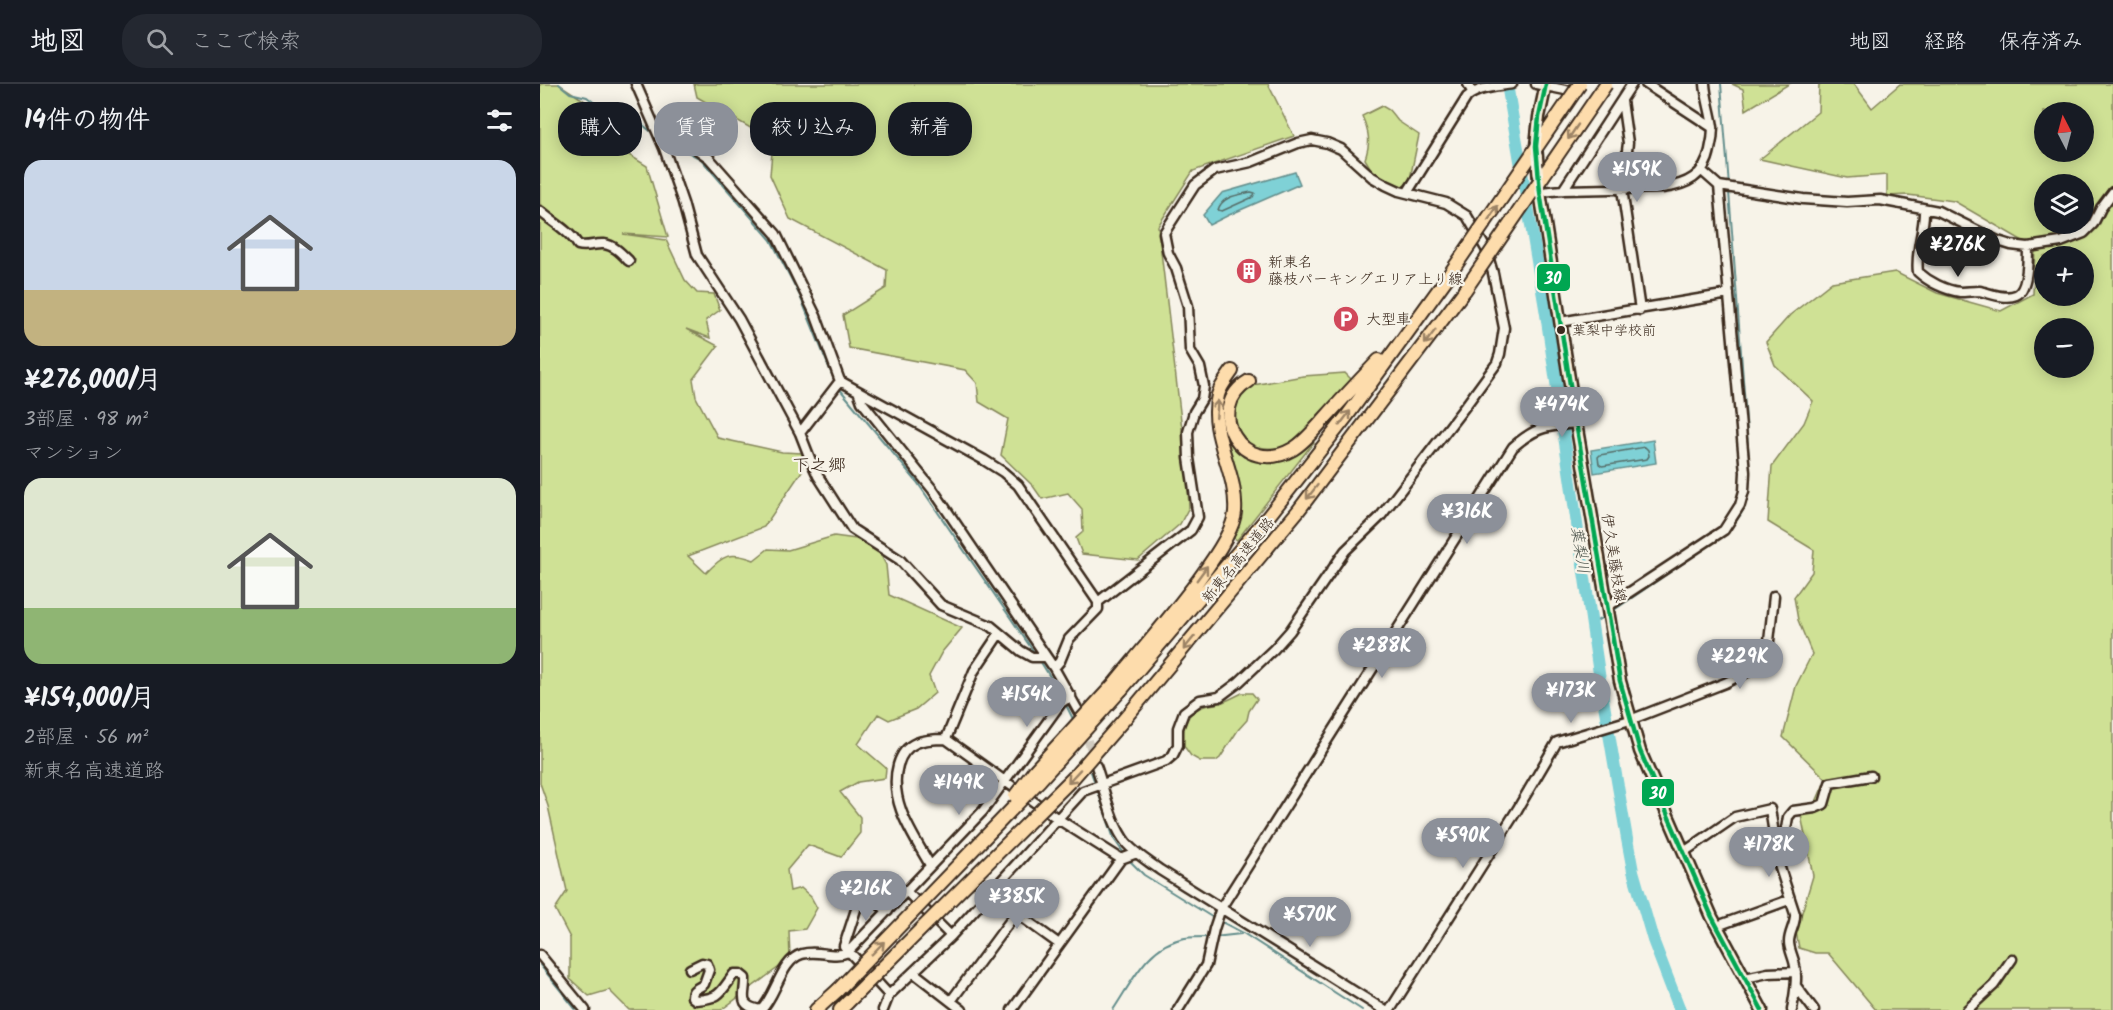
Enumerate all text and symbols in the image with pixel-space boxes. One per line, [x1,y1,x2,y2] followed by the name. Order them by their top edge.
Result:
[122,14,542,68] search box
[30,20,86,65] text: 地図
[143,25,176,58] icon: search
[191,25,301,60] text: ここで検索
[1849,26,1891,59] text: 地図
[1924,26,1966,59] text: 経路
[1999,26,2083,59] text: 保存済み
[24,100,150,142] text: 14件の物件
[558,102,642,156] chip: 購入
[654,102,738,156] chip: 賃貸
[750,102,876,156] chip: 絞り込み
[888,102,972,156] chip: 新着
[2034,102,2094,162] north arrow
[2034,102,2094,378] map controls
[483,104,516,137] icon: filters
[1567,124,1579,140] one-way arrow
[1595,152,1679,203] pin: ¥159K
[1612,155,1662,187] text: ¥159K
[2034,174,2094,234] button: layers
[216,199,324,307] icon: home
[1487,205,1499,222] one-way arrow
[1916,227,2000,278] pin: ¥276K
[1930,230,1986,262] text: ¥276K
[2034,246,2094,306] button: +
[1268,251,1463,292] place label: 新東名 藤枝パーキングエリア上り線
[1234,256,1264,286] building icon: 新東名 藤枝パーキングエリア上り線
[1536,263,1571,292] line badge: 30
[1544,267,1562,292] text: 30
[1331,304,1361,334] parking icon: 大型車
[1366,308,1411,332] place label: 大型車
[2034,318,2094,378] button: −
[1572,320,1656,342] place label: 葉梨中学校前
[1555,324,1567,336] marker: 葉梨中学校前
[1424,329,1436,345] one-way arrow
[24,360,162,402] text: ¥276,000/月
[1520,387,1604,438] pin: ¥474K
[1534,390,1590,422] text: ¥474K
[1212,400,1223,420] one-way arrow
[24,404,148,436] text: 3部屋 · 98 m²
[1339,411,1352,427] one-way arrow
[24,438,123,470] text: マンション
[792,452,846,481] district label: 下之郷
[1305,484,1318,500] one-way arrow
[1425,494,1509,545] pin: ¥316K
[1441,497,1493,529] text: ¥316K
[1196,512,1281,609] street label: 新東名高速道路
[1594,512,1632,604] street label: 伊久美藤枝線
[216,517,324,625] icon: home
[1563,525,1596,576] water label: 葉梨川
[1196,565,1209,581] one-way arrow
[1340,628,1424,679] pin: ¥288K
[1352,631,1412,663] text: ¥288K
[1182,635,1195,651] one-way arrow
[1698,639,1782,690] pin: ¥229K
[1711,642,1769,674] text: ¥229K
[1529,673,1613,724] pin: ¥173K
[1546,676,1596,708] text: ¥173K
[985,677,1069,728] pin: ¥154K
[24,678,155,720] text: ¥154,000/月
[1001,680,1053,712] text: ¥154K
[24,722,148,754] text: 2部屋 · 56 m²
[24,756,164,788] text: 新東名高速道路
[917,765,1001,816] pin: ¥149K
[933,768,985,800] text: ¥149K
[1067,768,1081,783] one-way arrow
[1641,778,1675,807] line badge: 30
[1649,782,1667,807] text: 30
[1421,818,1505,869] pin: ¥590K
[1436,821,1490,853] text: ¥590K
[1727,827,1811,878] pin: ¥178K
[1743,830,1795,862] text: ¥178K
[824,871,908,922] pin: ¥216K
[840,874,892,906] text: ¥216K
[975,879,1059,930] pin: ¥385K
[988,882,1046,914] text: ¥385K
[1268,897,1352,948] pin: ¥570K
[1283,900,1337,932] text: ¥570K
[871,940,886,955] one-way arrow

